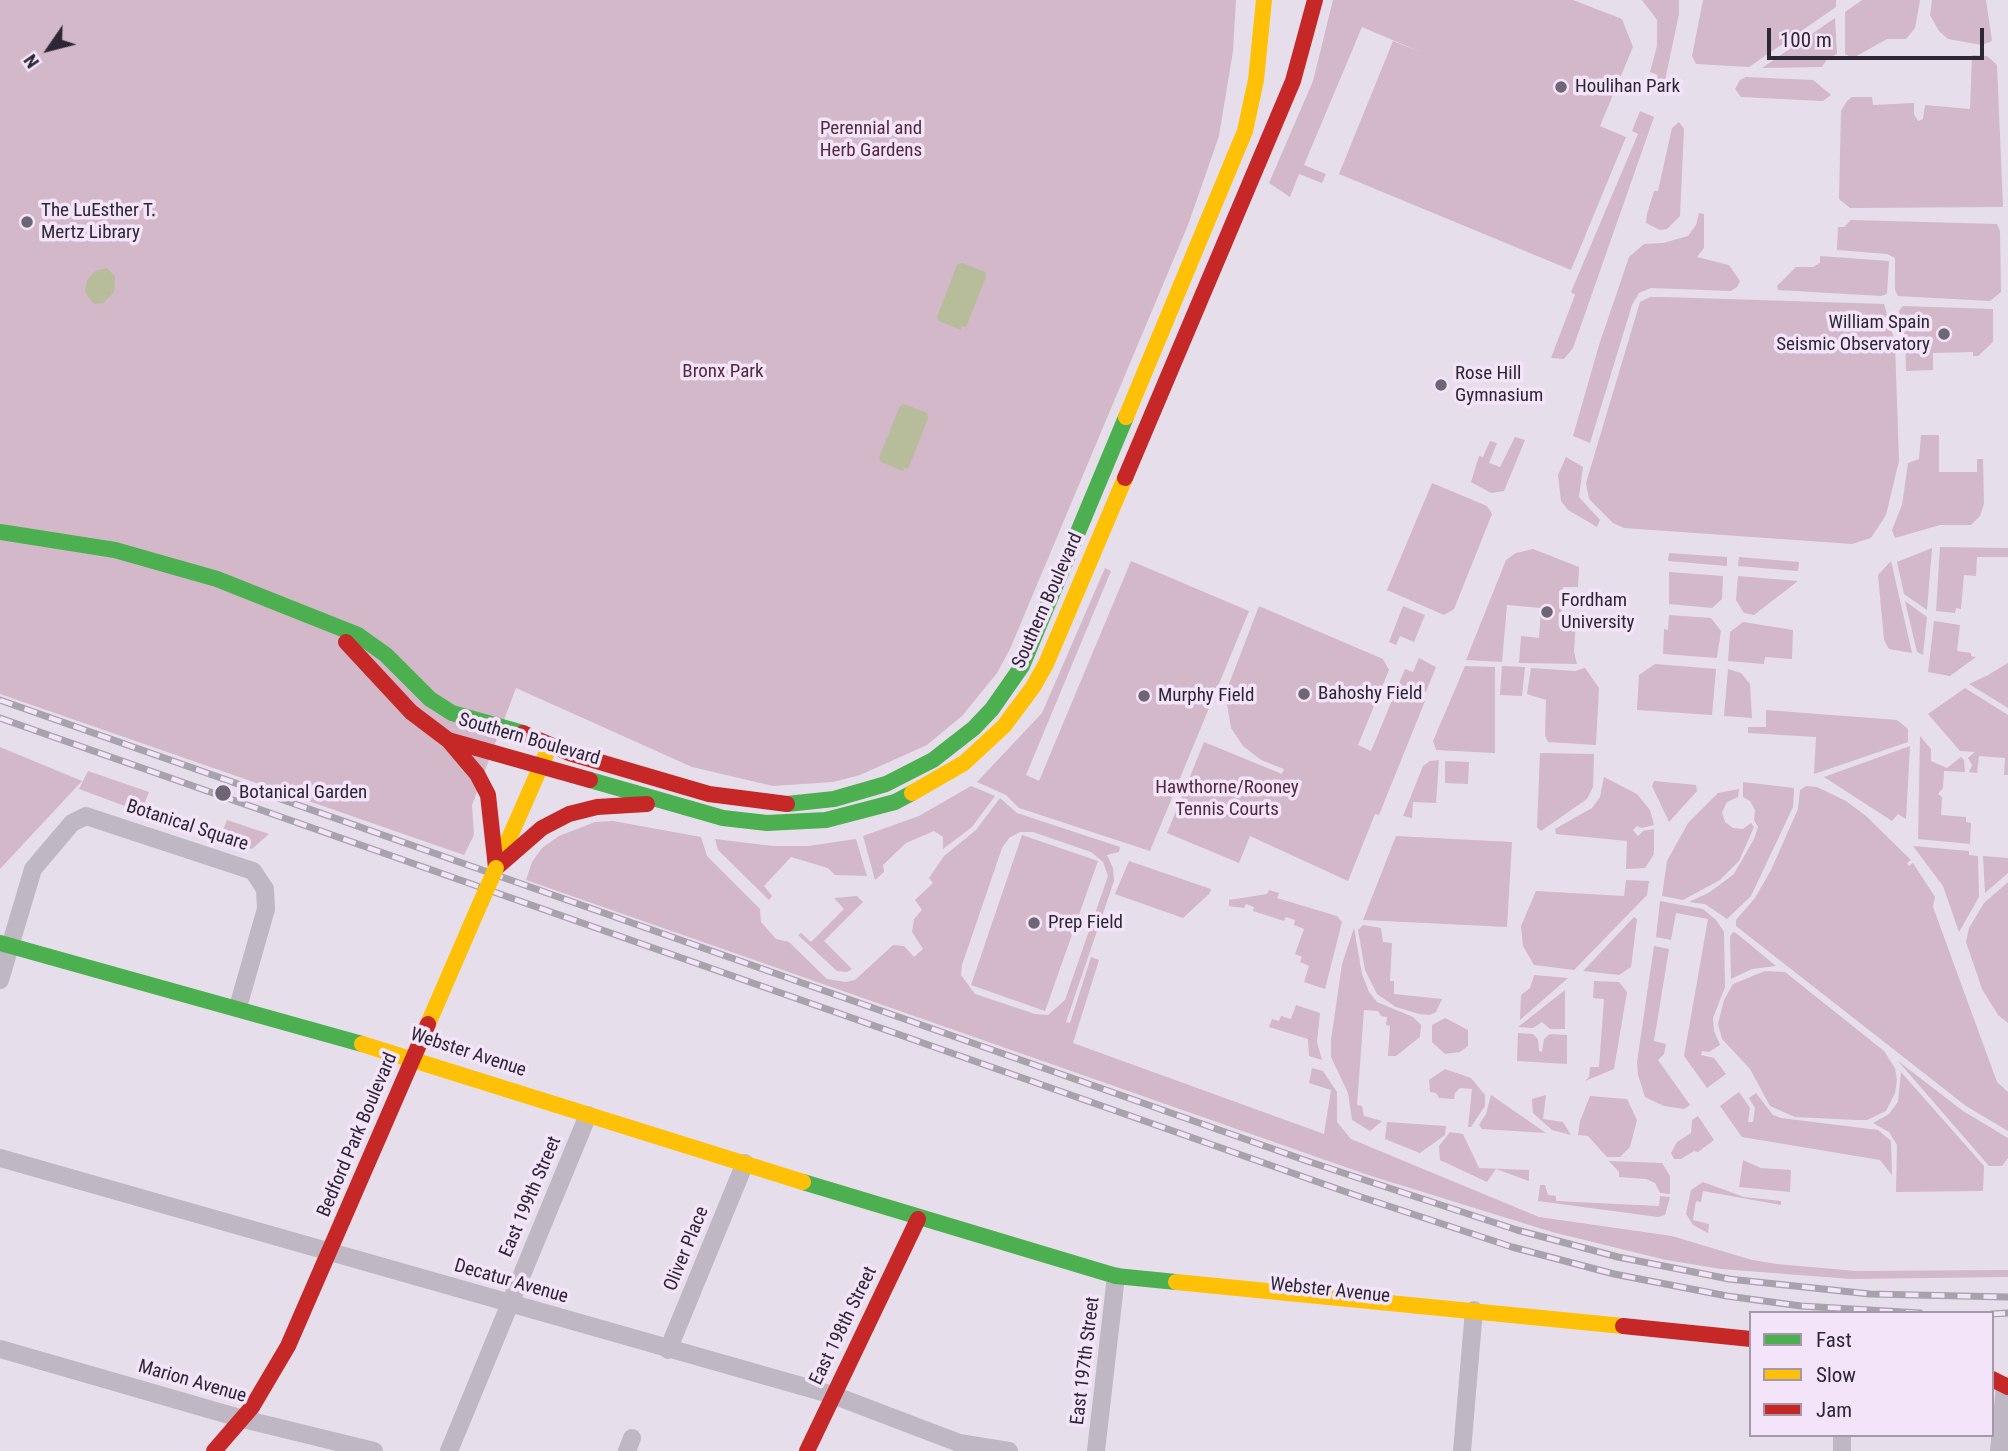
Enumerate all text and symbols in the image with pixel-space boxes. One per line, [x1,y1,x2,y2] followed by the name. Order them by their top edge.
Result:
[14,14,84,84] north arrow
[1770,14,1987,58] scale bar
[1780,28,1832,52] text: 100 m
[19,50,44,73] text: N
[1575,76,1680,98] place label: Houlihan Park
[1553,79,1569,95] marker: Houlihan Park
[820,118,922,162] park label: Perennial and Herb Gardens
[41,200,156,244] place label: The LuEsther T. Mertz Library
[19,214,35,230] marker: The LuEsther T. Mertz Library
[1776,312,1930,356] place label: William Spain Seismic Observatory
[1936,326,1952,342] marker: William Spain Seismic Observatory
[682,361,764,383] park label: Bronx Park
[1455,363,1543,407] place label: Rose Hill Gymnasium
[1433,377,1449,393] marker: Rose Hill Gymnasium
[1008,530,1088,672] street label: Southern Boulevard
[1561,590,1634,634] place label: Fordham University
[1539,604,1555,620] marker: Fordham University
[1318,683,1422,705] place label: Bahoshy Field
[1158,685,1254,707] place label: Murphy Field
[1296,686,1312,702] marker: Bahoshy Field
[1136,688,1152,704] marker: Murphy Field
[456,709,602,771] street label: Southern Boulevard
[1155,777,1299,821] park label: Hawthorne/Rooney Tennis Courts
[239,782,367,804] place label: Botanical Garden
[213,783,233,803] marker: Botanical Garden
[123,796,251,856] street label: Botanical Square
[1048,912,1123,934] place label: Prep Field
[1026,915,1042,931] marker: Prep Field
[407,1024,529,1082] street label: Webster Avenue
[313,1049,403,1221] street label: Bedford Park Boulevard
[495,1133,567,1261] street label: East 199th Street
[660,1204,714,1294] street label: Oliver Place
[451,1255,571,1309] street label: Decatur Avenue
[805,1263,883,1389] street label: East 198th Street
[1269,1273,1391,1309] street label: Webster Avenue
[1067,1296,1105,1426] street label: East 197th Street
[1749,1311,1994,1437] legend
[1816,1328,1852,1352] text: Fast
[135,1356,249,1408] street label: Marion Avenue
[1816,1363,1856,1387] text: Slow
[1816,1398,1852,1422] text: Jam

